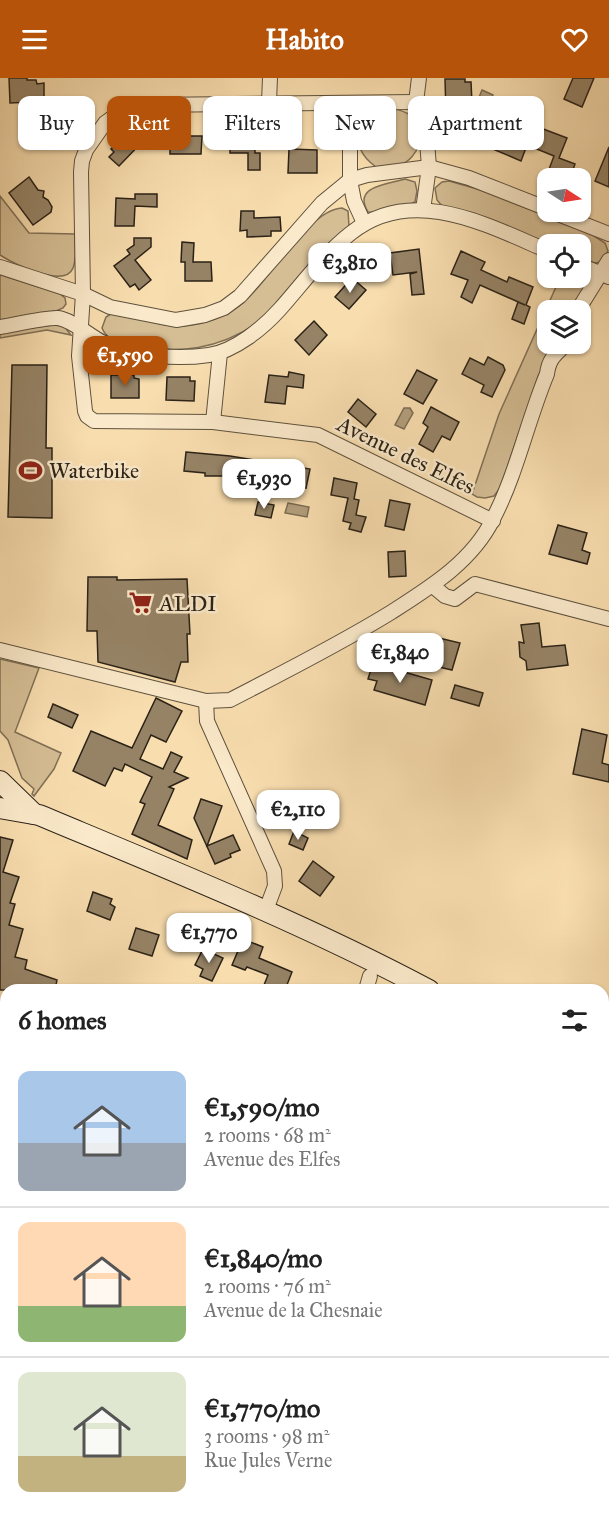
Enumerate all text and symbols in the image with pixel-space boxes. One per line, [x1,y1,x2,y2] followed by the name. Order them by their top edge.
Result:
[18,23,51,56] icon: menu
[265,23,344,56] text: Habito
[558,23,591,56] icon: heart
[18,96,95,150] chip: Buy
[107,96,191,150] chip: Rent
[203,96,302,150] chip: Filters
[314,96,396,150] chip: New
[408,96,544,150] chip: Apartment
[537,168,591,222] north arrow
[537,168,591,354] map controls
[537,234,591,288] button: locate
[301,243,399,294] pin: €3,810
[322,250,378,274] text: €3,810
[537,300,591,354] button: layers
[76,336,174,387] pin: €1,590
[97,343,153,367] text: €1,590
[332,410,479,500] street label: Avenue des Elfes
[18,457,44,483] sports icon: Waterbike
[49,457,139,484] place label: Waterbike
[215,459,313,510] pin: €1,930
[236,466,292,490] text: €1,930
[128,590,154,616] supermarket icon: ALDI
[158,590,217,617] place label: ALDI
[351,633,449,684] pin: €1,840
[371,640,429,664] text: €1,840
[249,790,347,841] pin: €2,110
[271,797,325,821] text: €2,110
[160,913,258,964] pin: €1,770
[180,920,238,944] text: €1,770
[18,1004,107,1036] text: 6 homes
[558,1004,591,1037] icon: filters
[204,1091,320,1123] text: €1,590/mo
[66,1095,138,1167] icon: home
[204,1123,331,1147] text: 2 rooms · 68 m²
[204,1147,340,1171] text: Avenue des Elfes
[204,1242,322,1274] text: €1,840/mo
[66,1246,138,1318] icon: home
[204,1274,331,1298] text: 2 rooms · 76 m²
[204,1298,383,1322] text: Avenue de la Chesnaie
[204,1392,320,1424] text: €1,770/mo
[66,1396,138,1468] icon: home
[204,1424,329,1448] text: 3 rooms · 98 m²
[204,1448,332,1472] text: Rue Jules Verne

